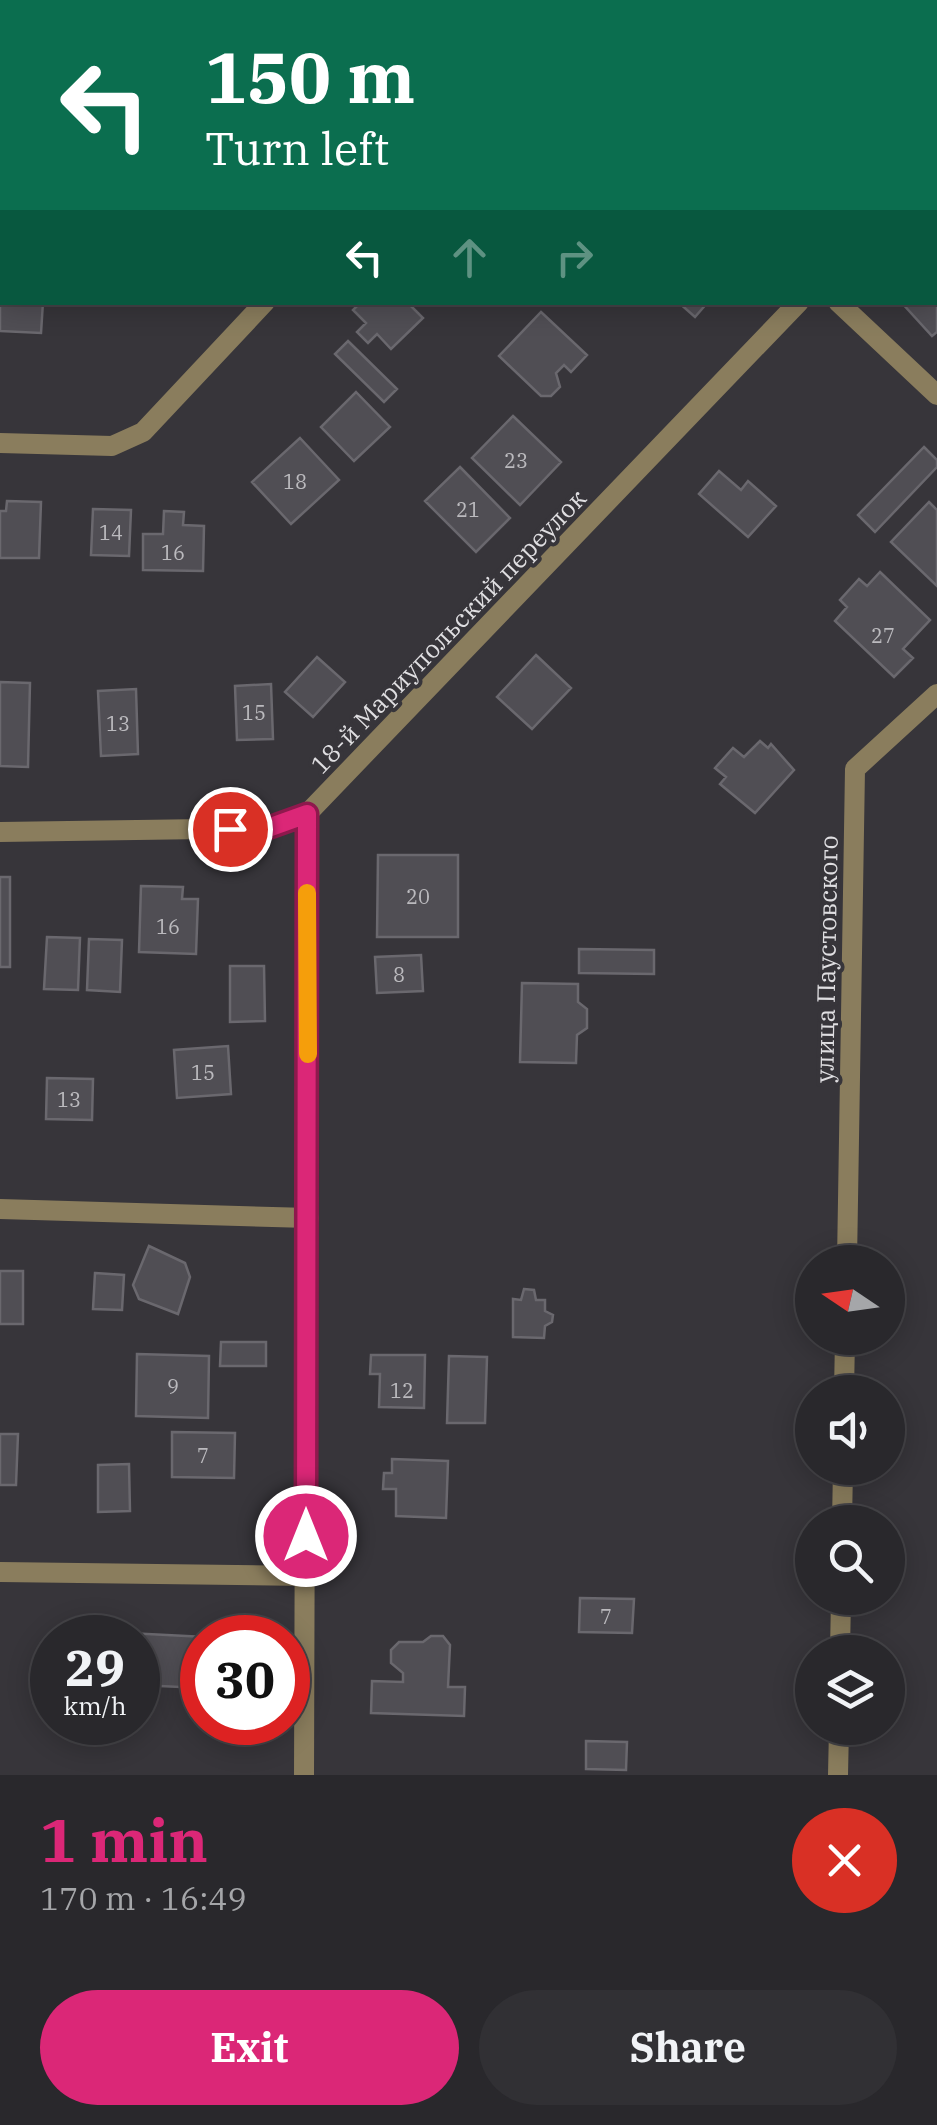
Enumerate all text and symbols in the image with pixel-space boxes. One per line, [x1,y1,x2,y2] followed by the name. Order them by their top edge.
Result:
[205,31,415,122] text: 150 m
[40,40,170,170] icon: left
[205,119,389,177] text: Turn left
[337,230,392,285] icon: left
[442,230,497,285] icon: ahead
[547,230,602,285] icon: right
[504,447,528,474] house number: 23
[283,468,307,495] house number: 18
[303,481,593,780] street label: 18-й Мариупольский переулок
[456,496,480,523] house number: 21
[99,519,123,546] house number: 14
[161,539,185,566] house number: 16
[871,622,895,649] house number: 27
[242,699,266,726] house number: 15
[106,710,130,737] house number: 13
[188,787,273,872] pin
[203,802,258,857] icon: arrive
[807,835,845,1083] street label: улица Паустовского
[406,883,430,910] house number: 20
[156,913,180,940] house number: 16
[393,961,405,988] house number: 8
[191,1059,215,1086] house number: 15
[57,1086,81,1113] house number: 13
[795,1245,905,1355] north arrow
[795,1245,905,1745] map controls
[167,1373,179,1400] house number: 9
[795,1375,905,1485] button: sound
[390,1377,414,1404] house number: 12
[197,1442,209,1469] house number: 7
[254,1484,358,1588] position arrow
[795,1505,905,1615] button: search
[600,1603,612,1630] house number: 7
[180,1615,310,1745] speed limit sign: 30
[65,1635,125,1700] text: 29
[795,1635,905,1745] button: layers
[63,1689,127,1722] text: km/h
[40,1800,208,1879] text: 1 min
[792,1808,897,1913] button: close
[40,1877,247,1919] text: 170 m · 16:49
[40,1990,459,2105] button: Exit
[479,1990,897,2105] button: Share

